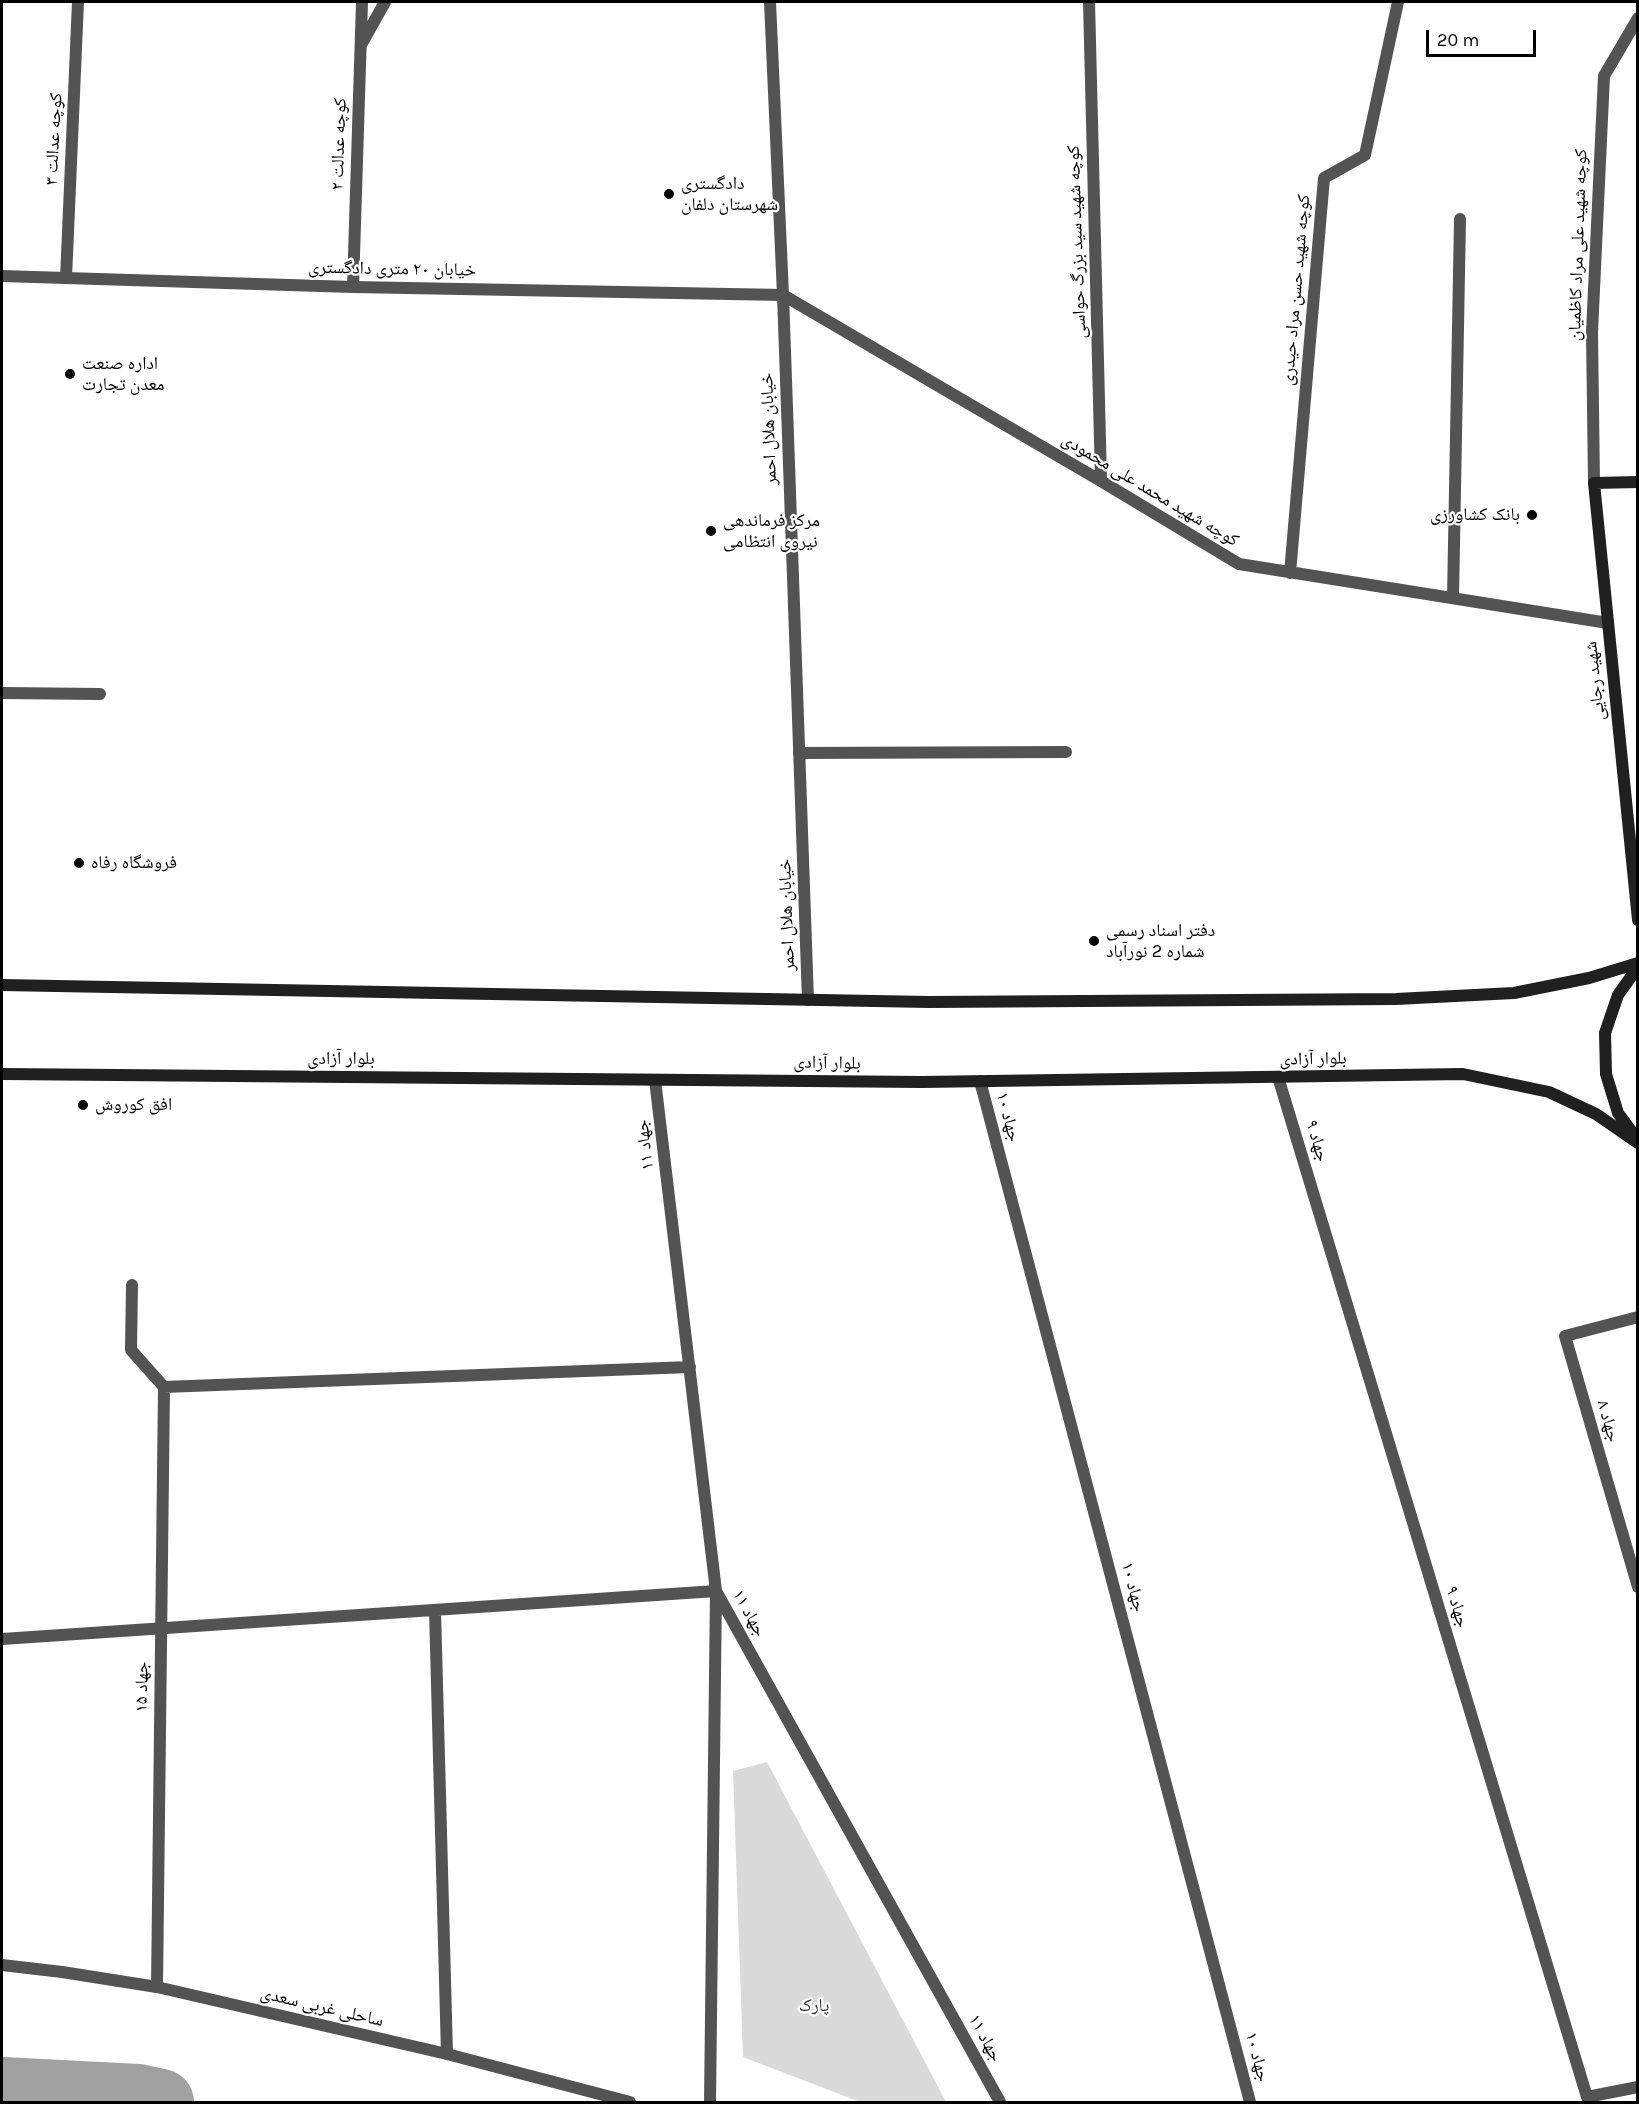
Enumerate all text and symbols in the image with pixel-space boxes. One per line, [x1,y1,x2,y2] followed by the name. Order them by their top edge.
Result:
[1429,18,1538,56] scale bar
[1437,29,1479,51] text: 20 m
[41,92,67,186] street label: کوچه عدالت ۳
[327,97,351,191] street label: کوچه عدالت ۲
[1063,145,1091,339] street label: کوچه شهید سید بزرگ حواسی
[1564,149,1592,341] street label: کوچه شهید علی مراد کاظمیان
[681,173,778,216] place label: دادگستری شهرستان دلفان
[662,187,676,201] marker: دادگستری شهرستان دلفان
[1277,193,1315,387] street label: کوچه شهید حسن مراد حیدری
[308,257,476,281] street label: خیابان ۲۰ متری دادگستری
[82,353,165,395] place label: اداره صنعت معدن تجارت
[63,367,77,381] marker: اداره صنعت معدن تجارت
[756,372,782,486] street label: خیابان هلال احمر
[1057,428,1243,552] street label: کوچه شهید محمد علی محمودی
[1430,504,1520,526] place label: بانک کشاورزی
[1525,508,1539,522] marker: بانک کشاورزی
[723,510,820,552] place label: مرکز فرماندهی نیروی انتظامی
[704,524,718,538] marker: مرکز فرماندهی نیروی انتظامی
[1580,640,1610,722] street label: شهید رجایی
[91,852,177,874] place label: فروشگاه رفاه
[72,856,86,870] marker: فروشگاه رفاه
[774,858,800,972] street label: خیابان هلال احمر
[1106,920,1215,962] place label: دفتر اسناد رسمی شماره 2 نورآباد
[1087,934,1101,948] marker: دفتر اسناد رسمی شماره 2 نورآباد
[307,1048,375,1070] street label: بلوار آزادی
[1279,1048,1347,1070] street label: بلوار آزادی
[793,1052,861,1074] street label: بلوار آزادی
[991,1090,1025,1144] street label: جهاد ۱۰
[95,1094,172,1116] place label: افق کوروش
[76,1098,90,1112] marker: افق کوروش
[1300,1117,1334,1165] street label: جهاد ۹
[631,1118,659,1172] street label: جهاد ۱۱
[1592,1398,1624,1444] street label: جهاد ۸
[1116,1560,1150,1614] street label: جهاد ۱۰
[1440,1583,1474,1631] street label: جهاد ۹
[727,1586,771,1640] street label: جهاد ۱۱
[131,1661,153,1713] street label: جهاد ۱۵
[258,1982,386,2032] street label: ساحلی غربی سعدی
[799,1995,829,2017] park label: پارک
[963,2011,1007,2065] street label: جهاد ۱۱
[1240,2030,1274,2084] street label: جهاد ۱۰

